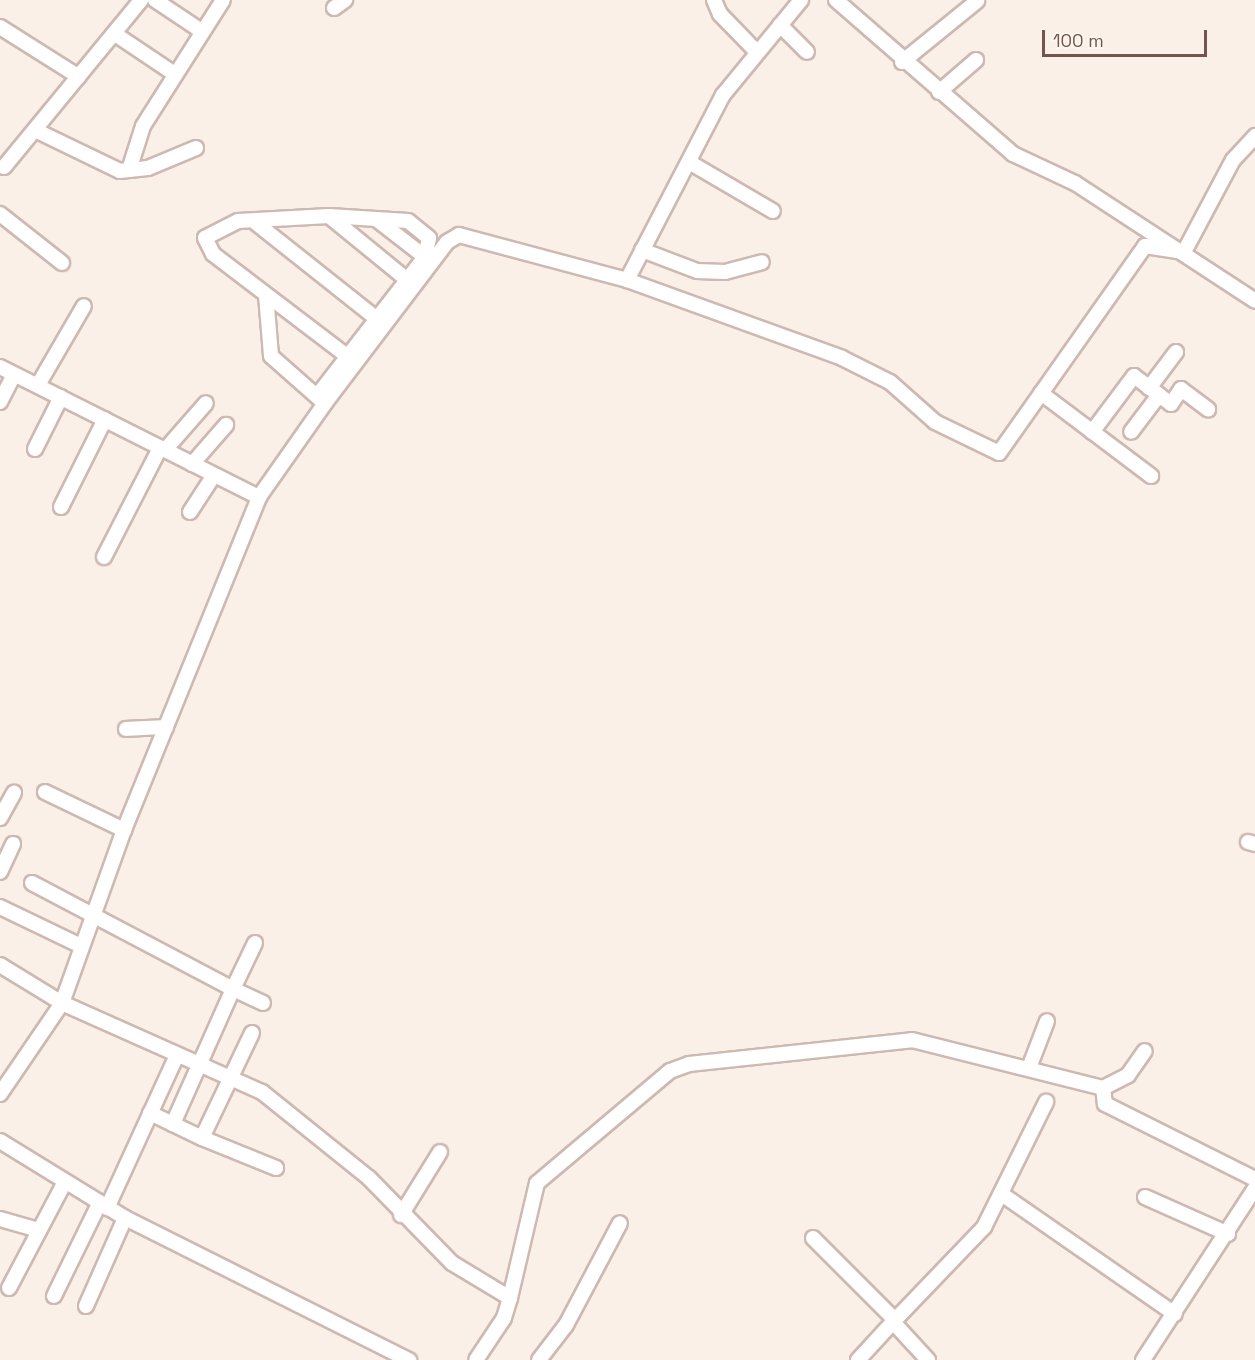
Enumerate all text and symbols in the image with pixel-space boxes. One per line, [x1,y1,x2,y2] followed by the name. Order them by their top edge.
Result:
[1045,18,1210,56] scale bar
[1053,29,1104,52] text: 100 m

